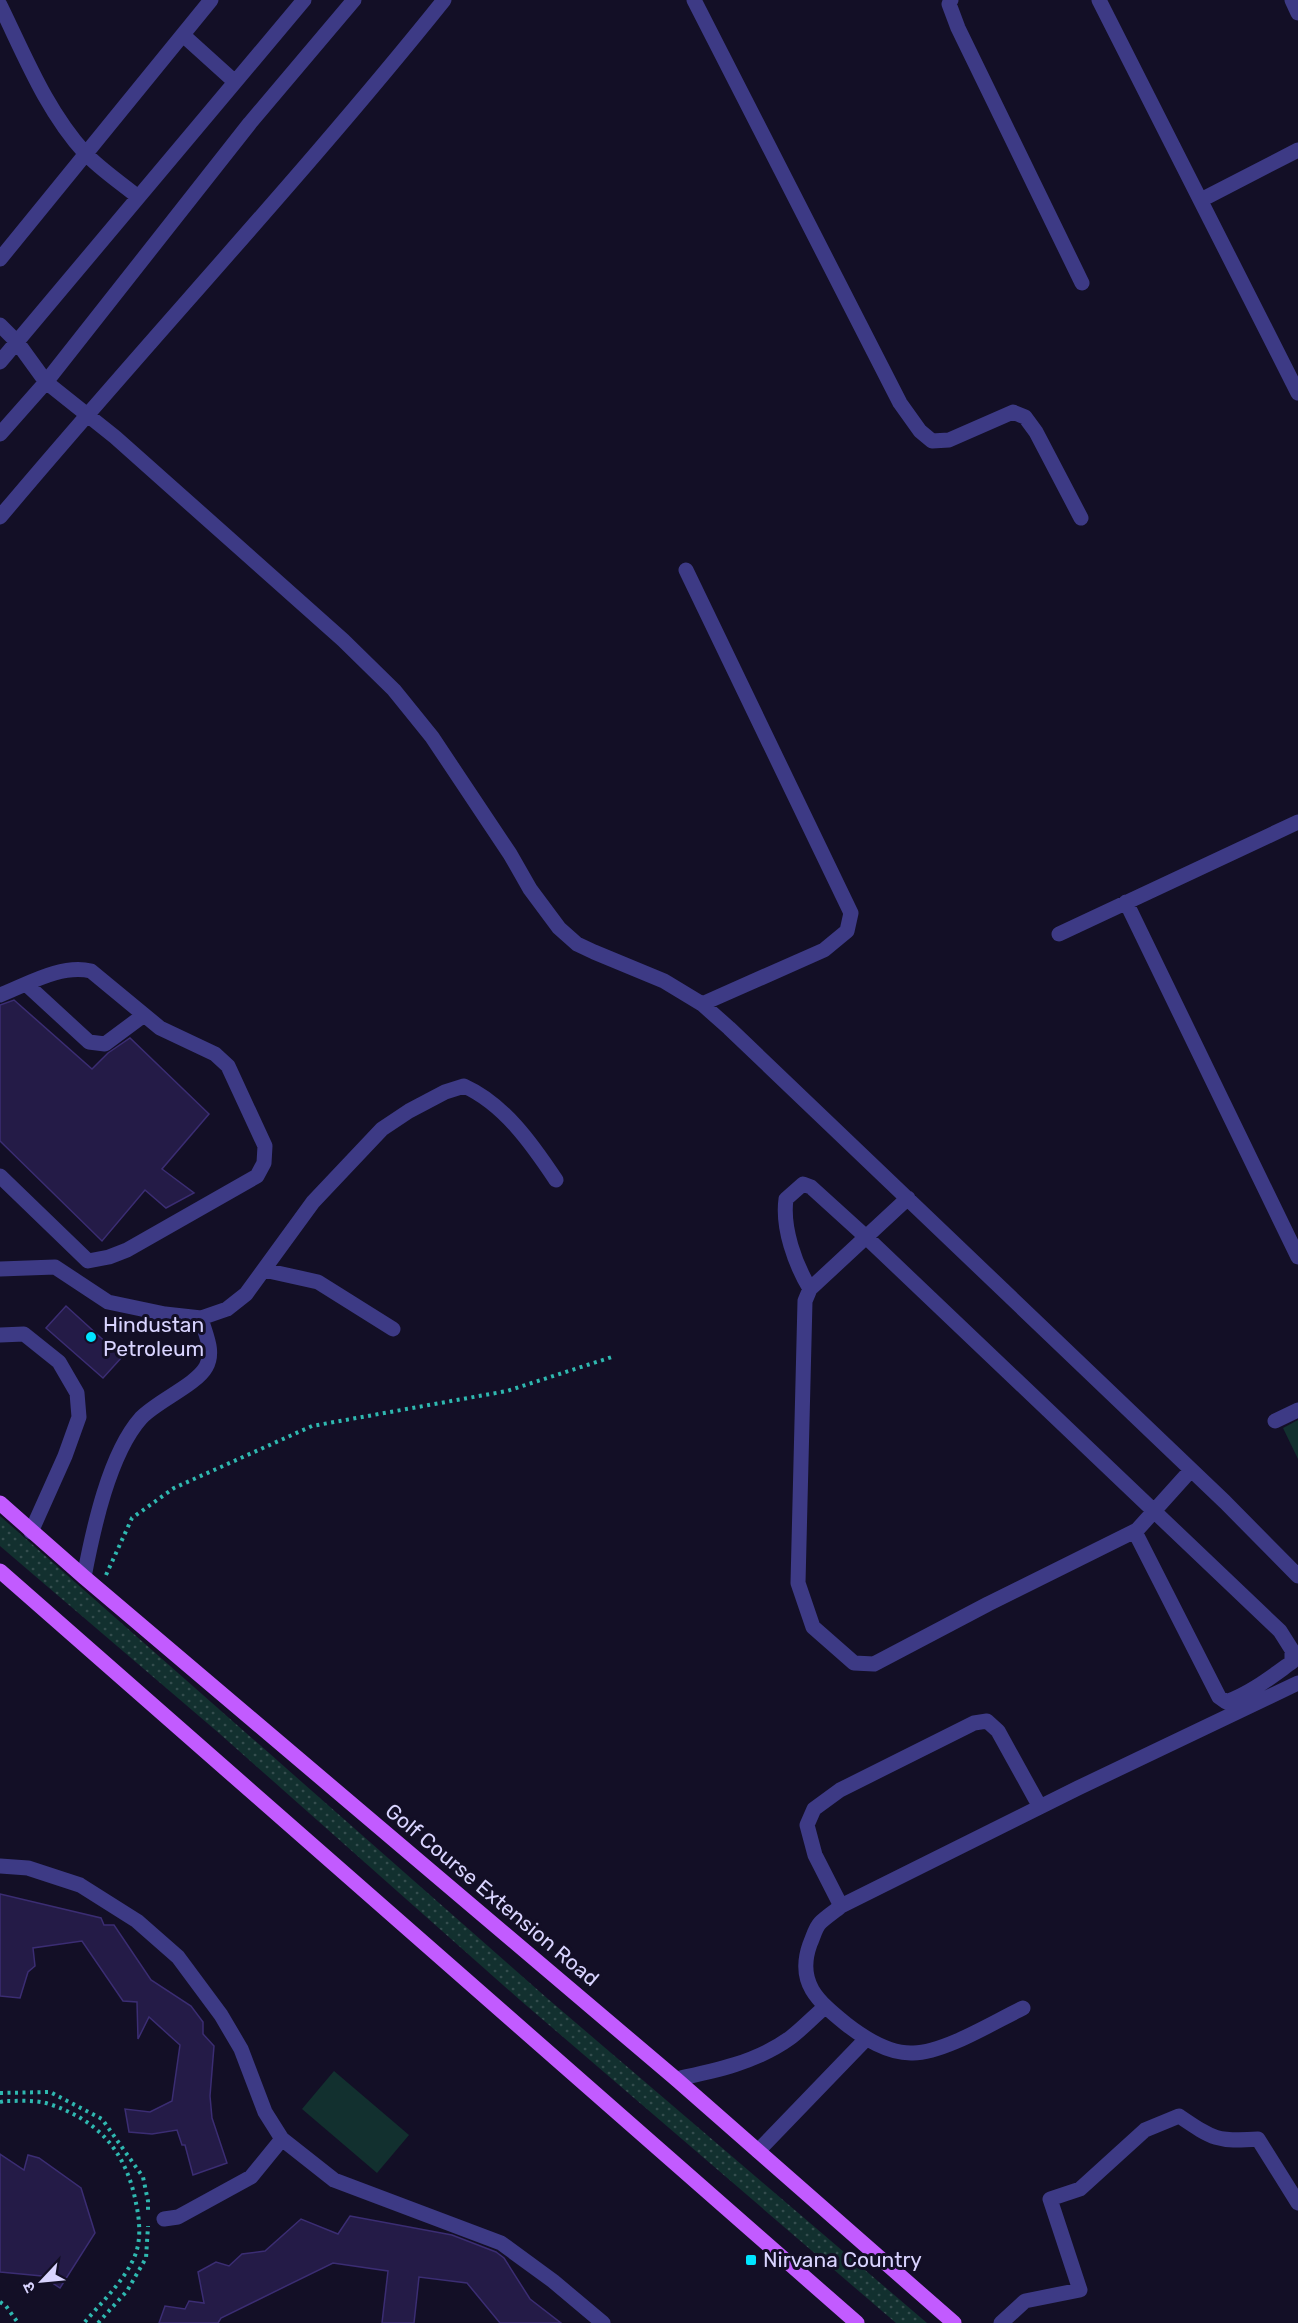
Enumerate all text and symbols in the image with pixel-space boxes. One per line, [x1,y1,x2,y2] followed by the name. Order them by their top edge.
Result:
[103,1312,204,1361] place label: Hindustan Petroleum
[84,1330,98,1344] marker: Hindustan Petroleum
[381,1798,604,1991] street label: Golf Course Extension Road
[763,2247,922,2272] place label: Nirvana Country
[12,2251,72,2311] north arrow
[744,2253,758,2267] marker: Nirvana Country
[18,2278,40,2296] text: उ

